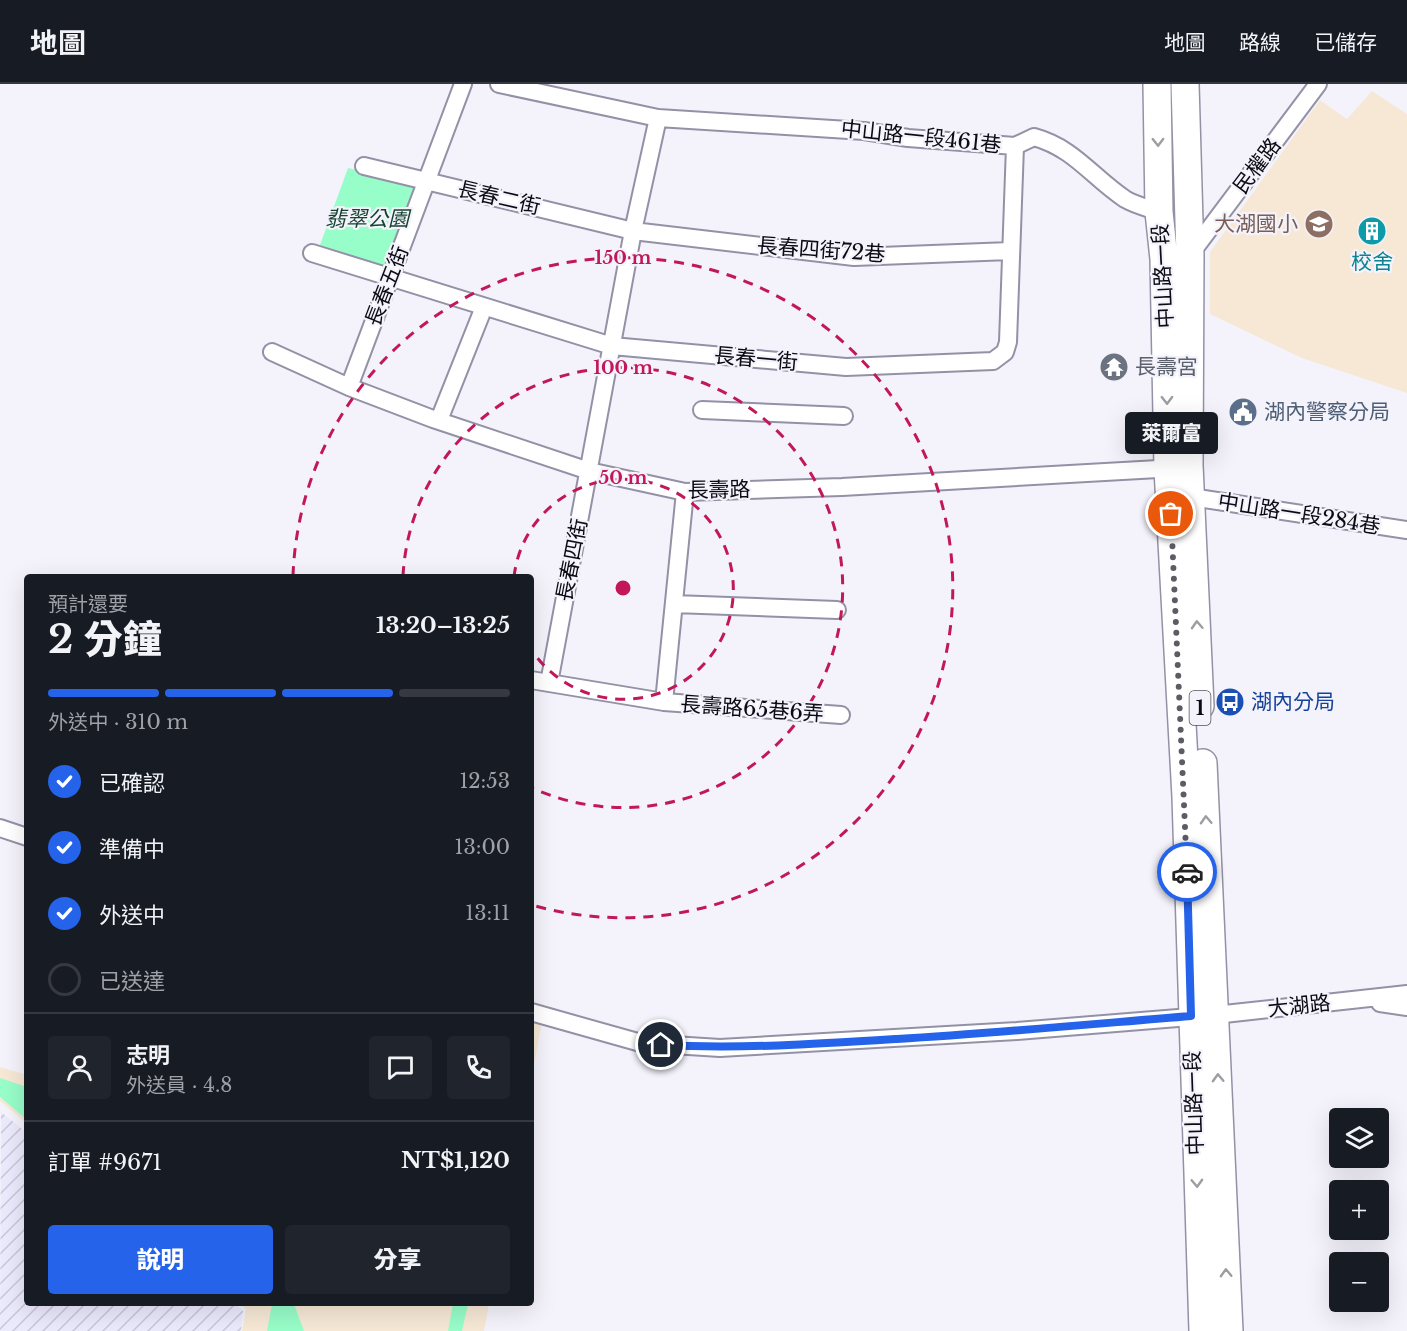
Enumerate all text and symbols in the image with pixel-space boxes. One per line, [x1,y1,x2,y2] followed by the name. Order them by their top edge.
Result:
[30,26,86,61] text: 地圖
[1164,30,1206,56] text: 地圖
[1239,30,1281,56] text: 路線
[1314,30,1377,56] text: 已儲存
[840,116,1002,158] street label: 中山路一段461巷
[1228,133,1286,199] street label: 民權路
[1152,138,1164,147] one-way arrow
[455,176,543,220] street label: 長春二街
[325,206,412,232] park label: 翡翠公園
[1303,208,1335,240] school or university icon: 大湖國小
[1214,211,1298,237] place label: 大湖國小
[1356,215,1388,247] building icon: 校舍
[1147,223,1179,329] street label: 中山路一段
[756,233,886,267] street label: 長春四街72巷
[360,242,414,330] street label: 長春五街
[595,247,652,269] text: 150 m
[1351,249,1393,275] place label: 校舍
[713,342,799,376] street label: 長春一街
[1098,351,1130,383] temple icon: 長壽宮
[1135,354,1198,380] place label: 長壽宮
[593,357,653,379] text: 100 m
[1160,396,1173,405] one-way arrow
[1227,396,1259,428] public building icon: 湖內警察分局
[1264,399,1390,425] place label: 湖內警察分局
[1124,412,1218,454] callout: 萊爾富
[1142,421,1202,445] text: 萊爾富
[599,467,648,489] text: 50 m
[687,476,751,504] street label: 長壽路
[1145,488,1196,539] pin
[1216,488,1382,540] street label: 中山路一段284巷
[1154,497,1187,530] icon: bag
[551,516,593,604] street label: 長春四街
[613,578,633,598] centre of rings
[48,592,128,616] text: 預計還要
[376,612,510,639] text: 13:20–13:25
[48,615,162,664] text: 2 分鐘
[1190,621,1203,630] one-way arrow
[1214,686,1246,718] bus stop icon: 湖內分局
[1251,689,1335,715] place label: 湖內分局
[679,691,825,727] street label: 長壽路65巷6弄
[1190,691,1210,725] road number: 1
[48,710,188,734] text: 外送中 · 310 m
[48,765,81,798] icon: check
[459,769,510,793] text: 12:53
[99,770,165,797] text: 已確認
[1199,816,1212,825] one-way arrow
[48,831,81,864] icon: check
[455,835,510,859] text: 13:00
[99,836,165,863] text: 準備中
[1157,842,1217,902] courier
[1171,856,1204,889] icon: car
[48,897,81,930] icon: check
[465,901,510,925] text: 13:11
[99,902,165,929] text: 外送中
[99,968,165,995] text: 已送達
[1266,990,1332,1022] street label: 大湖路
[635,1019,686,1070] pin
[644,1028,677,1061] icon: home
[48,1036,111,1099] button: person
[369,1036,432,1099] button: chat
[447,1036,510,1099] button: phone
[126,1042,170,1069] text: 志明
[1179,1050,1209,1156] street label: 中山路一段
[126,1073,232,1097] text: 外送員 · 4.8
[1212,1073,1225,1082] one-way arrow
[1329,1108,1389,1312] map controls
[1329,1108,1389,1168] button: layers
[401,1147,510,1174] text: NT$1,120
[48,1149,162,1176] text: 訂單 #9671
[1191,1178,1204,1187] one-way arrow
[1329,1180,1389,1240] button: +
[48,1225,273,1294] button: 說明
[285,1225,510,1294] button: 分享
[1329,1252,1389,1312] button: −
[1220,1268,1233,1277] one-way arrow

